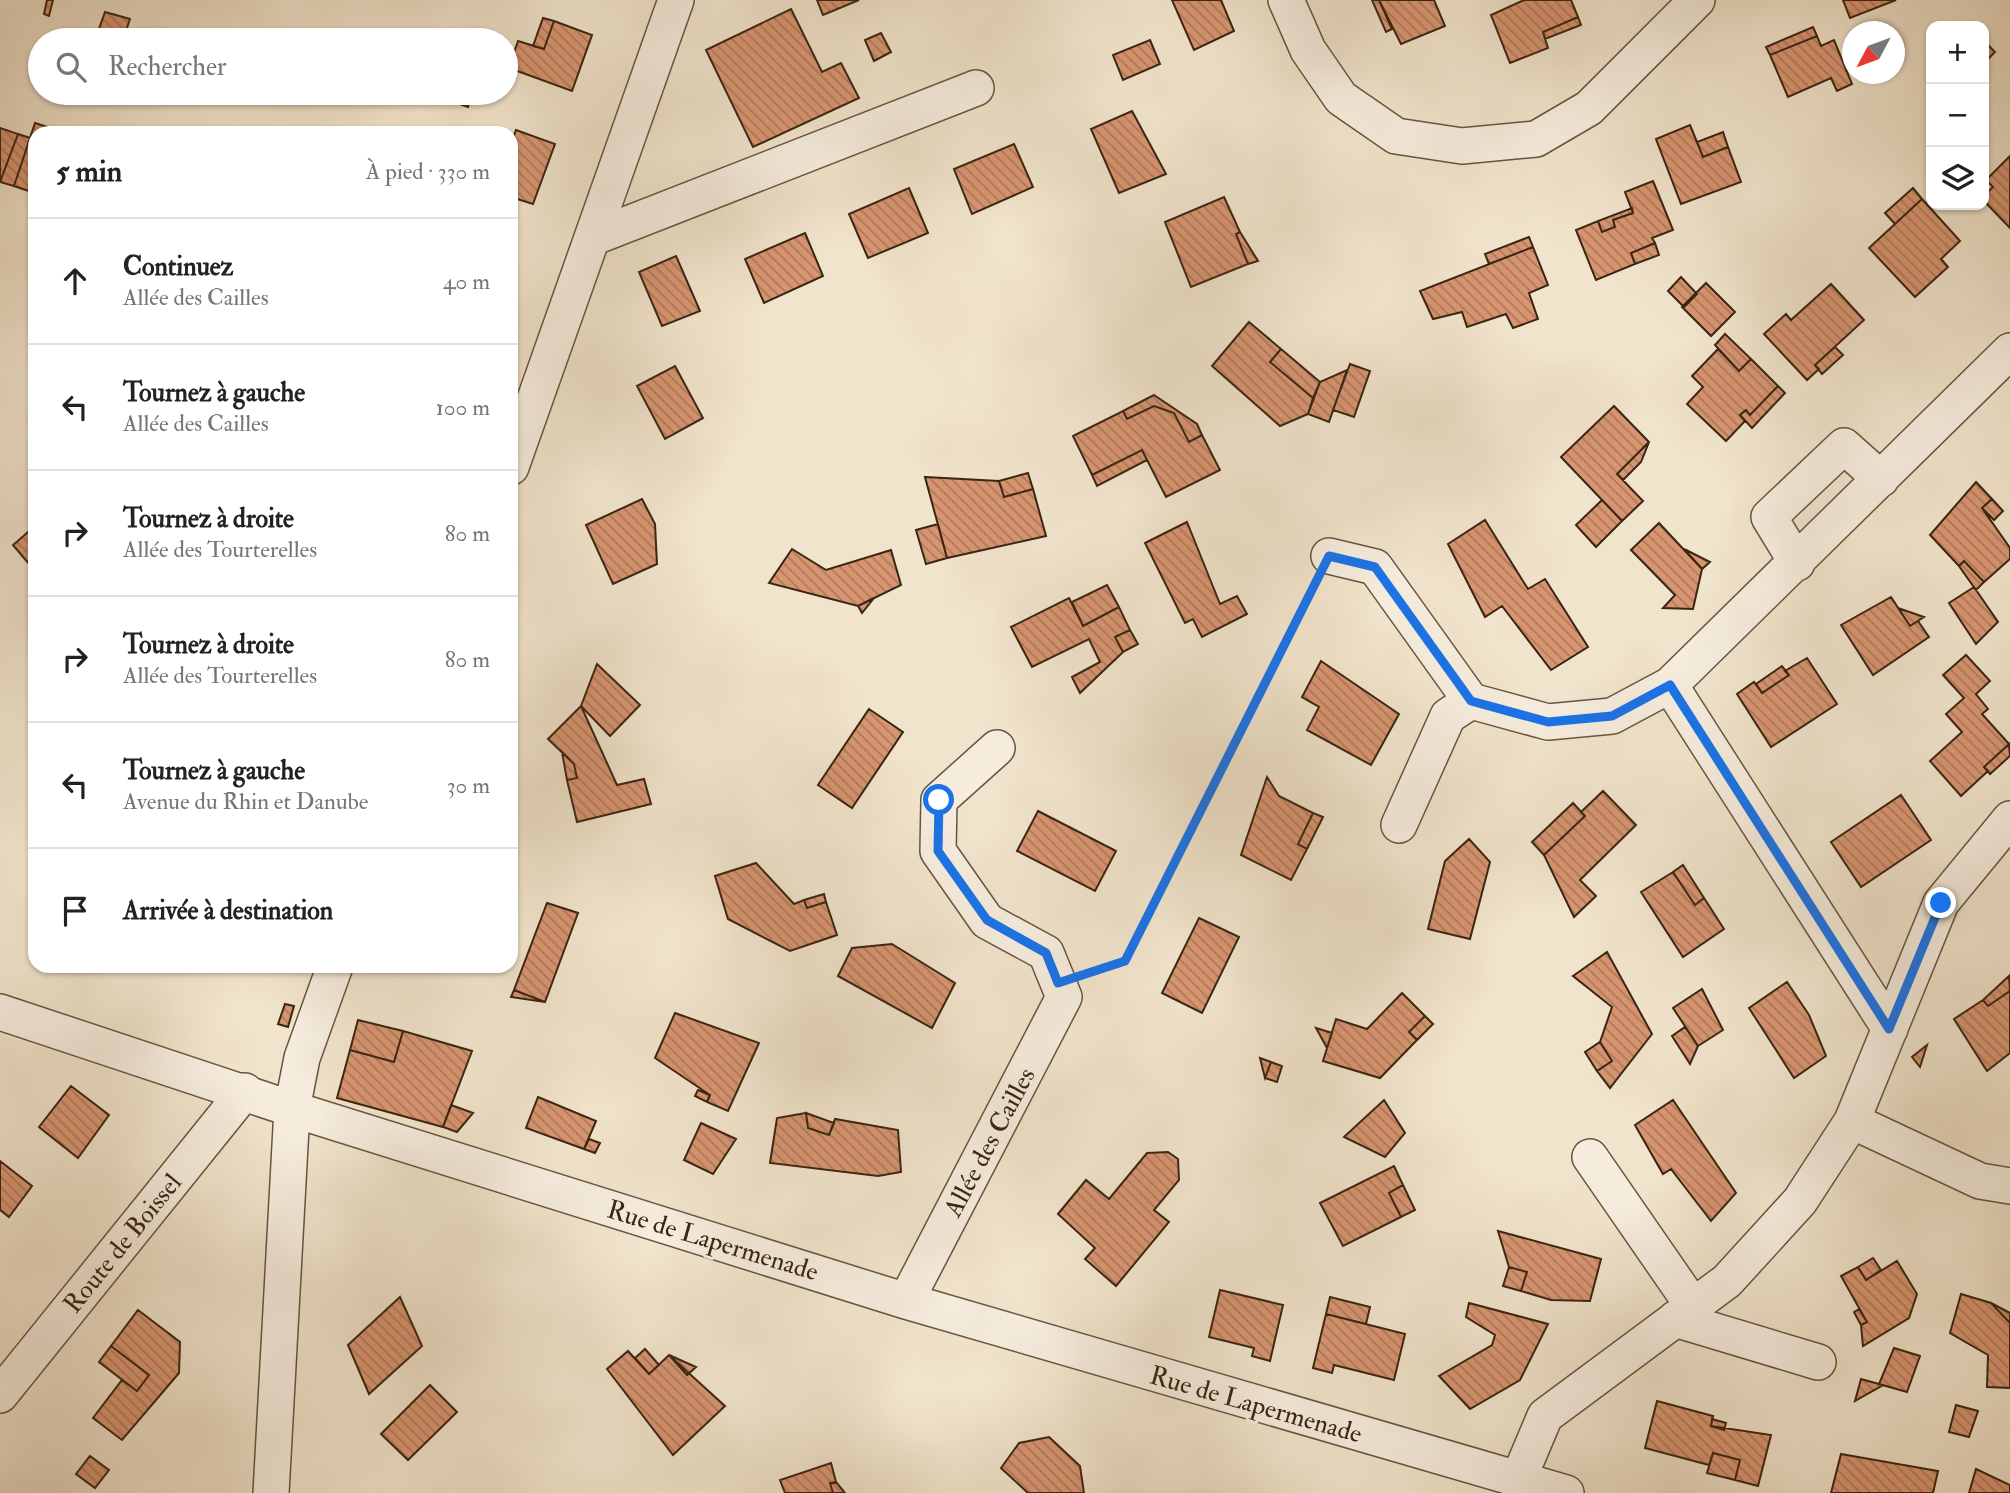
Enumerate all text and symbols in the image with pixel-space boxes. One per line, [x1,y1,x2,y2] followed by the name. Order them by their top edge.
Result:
[1842,21,1905,84] north arrow
[1926,21,1989,210] map controls
[1926,21,1989,84] button: +
[28,28,518,105] search box
[52,48,90,86] icon: search
[108,51,227,83] text: Rechercher
[1926,84,1989,147] button: −
[1926,147,1989,210] button: layers
[56,153,122,190] text: 5 min
[366,157,490,186] text: À pied · 330 m
[123,251,233,283] text: Continuez
[56,262,94,300] icon: ahead
[443,267,490,296] text: 40 m
[123,283,269,312] text: Allée des Cailles
[123,377,305,409] text: Tournez à gauche
[56,388,94,426] icon: left
[436,393,490,422] text: 100 m
[123,409,269,438] text: Allée des Cailles
[123,503,294,535] text: Tournez à droite
[56,514,94,552] icon: right
[445,519,490,548] text: 80 m
[123,535,317,564] text: Allée des Tourterelles
[123,629,294,661] text: Tournez à droite
[56,640,94,678] icon: right
[445,645,490,674] text: 80 m
[123,661,317,690] text: Allée des Tourterelles
[123,755,305,787] text: Tournez à gauche
[56,766,94,804] icon: left
[447,771,490,800] text: 30 m
[923,784,954,815] route start
[123,787,368,816] text: Avenue du Rhin et Danube
[1925,887,1956,918] route end
[56,892,94,930] icon: arrive
[123,895,333,927] text: Arrivée à destination
[937,1062,1043,1224] street label: Allée des Cailles
[57,1167,189,1320] street label: Route de Boissel
[603,1194,822,1289] street label: Rue de Lapermenade
[1146,1359,1366,1452] street label: Rue de Lapermenade

